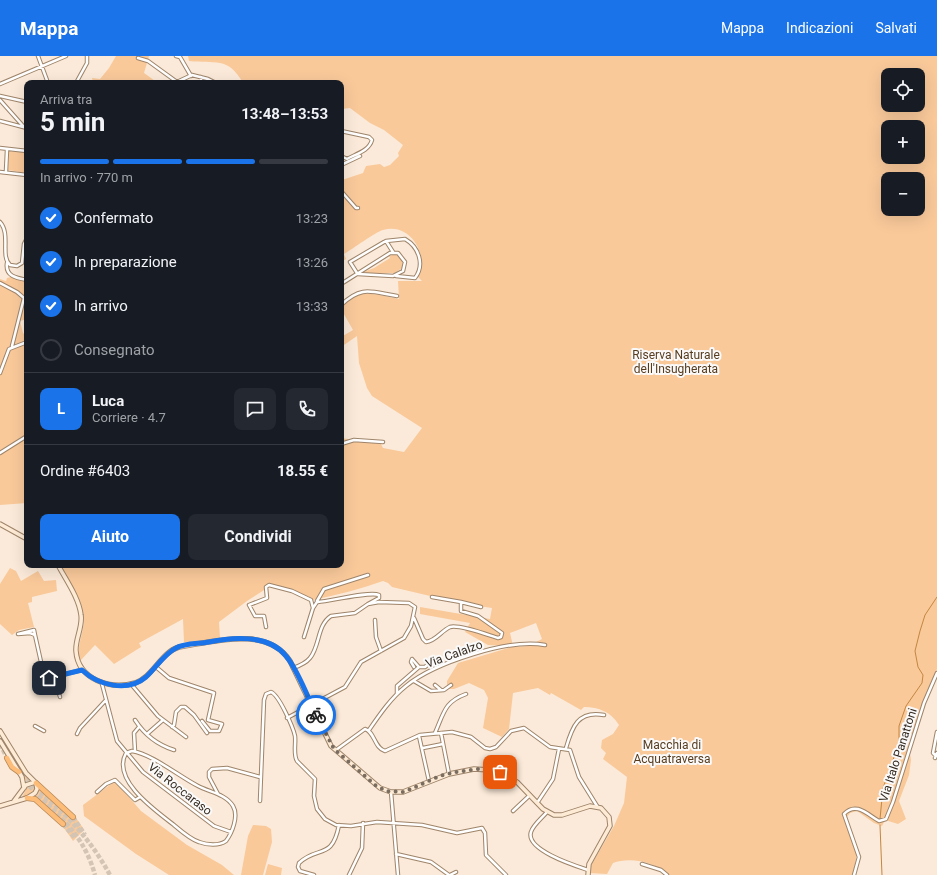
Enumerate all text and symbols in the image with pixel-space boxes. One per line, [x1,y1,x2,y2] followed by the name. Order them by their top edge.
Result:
[20,17,78,40] text: Mappa
[721,20,764,36] text: Mappa
[786,20,853,36] text: Indicazioni
[875,20,917,36] text: Salvati
[881,68,925,216] map controls
[881,68,925,112] button: locate
[40,92,92,107] text: Arriva tra
[241,105,328,123] text: 13:48–13:53
[40,107,105,137] text: 5 min
[881,120,925,164] button: +
[40,170,133,185] text: In arrivo · 770 m
[881,172,925,216] button: −
[40,207,62,229] icon: check
[74,209,153,227] text: Confermato
[296,211,328,226] text: 13:23
[40,251,62,273] icon: check
[74,253,177,271] text: In preparazione
[296,255,328,270] text: 13:26
[40,295,62,317] icon: check
[74,297,128,315] text: In arrivo
[296,299,328,314] text: 13:33
[74,341,154,359] text: Consegnato
[632,348,720,376] park label: Riserva Naturale dell'Insugherata
[234,388,276,430] button: chat
[286,388,328,430] button: phone
[92,392,124,410] text: Luca
[57,400,65,418] text: L
[92,410,166,425] text: Corriere · 4.7
[40,462,130,480] text: Ordine #6403
[277,462,328,480] text: 18.55 €
[40,514,180,560] button: Aiuto
[188,514,328,560] button: Condividi
[424,637,484,671] street label: Via Calalzo
[32,661,66,695] pin
[38,667,60,689] icon: home
[296,695,336,735] courier
[305,704,327,726] icon: bike
[876,706,920,804] street label: Via Italo Panattoni
[633,738,711,766] park label: Macchia di Acquatraversa
[483,755,517,789] pin
[145,760,215,818] street label: Via Roccaraso
[489,761,511,783] icon: bag

